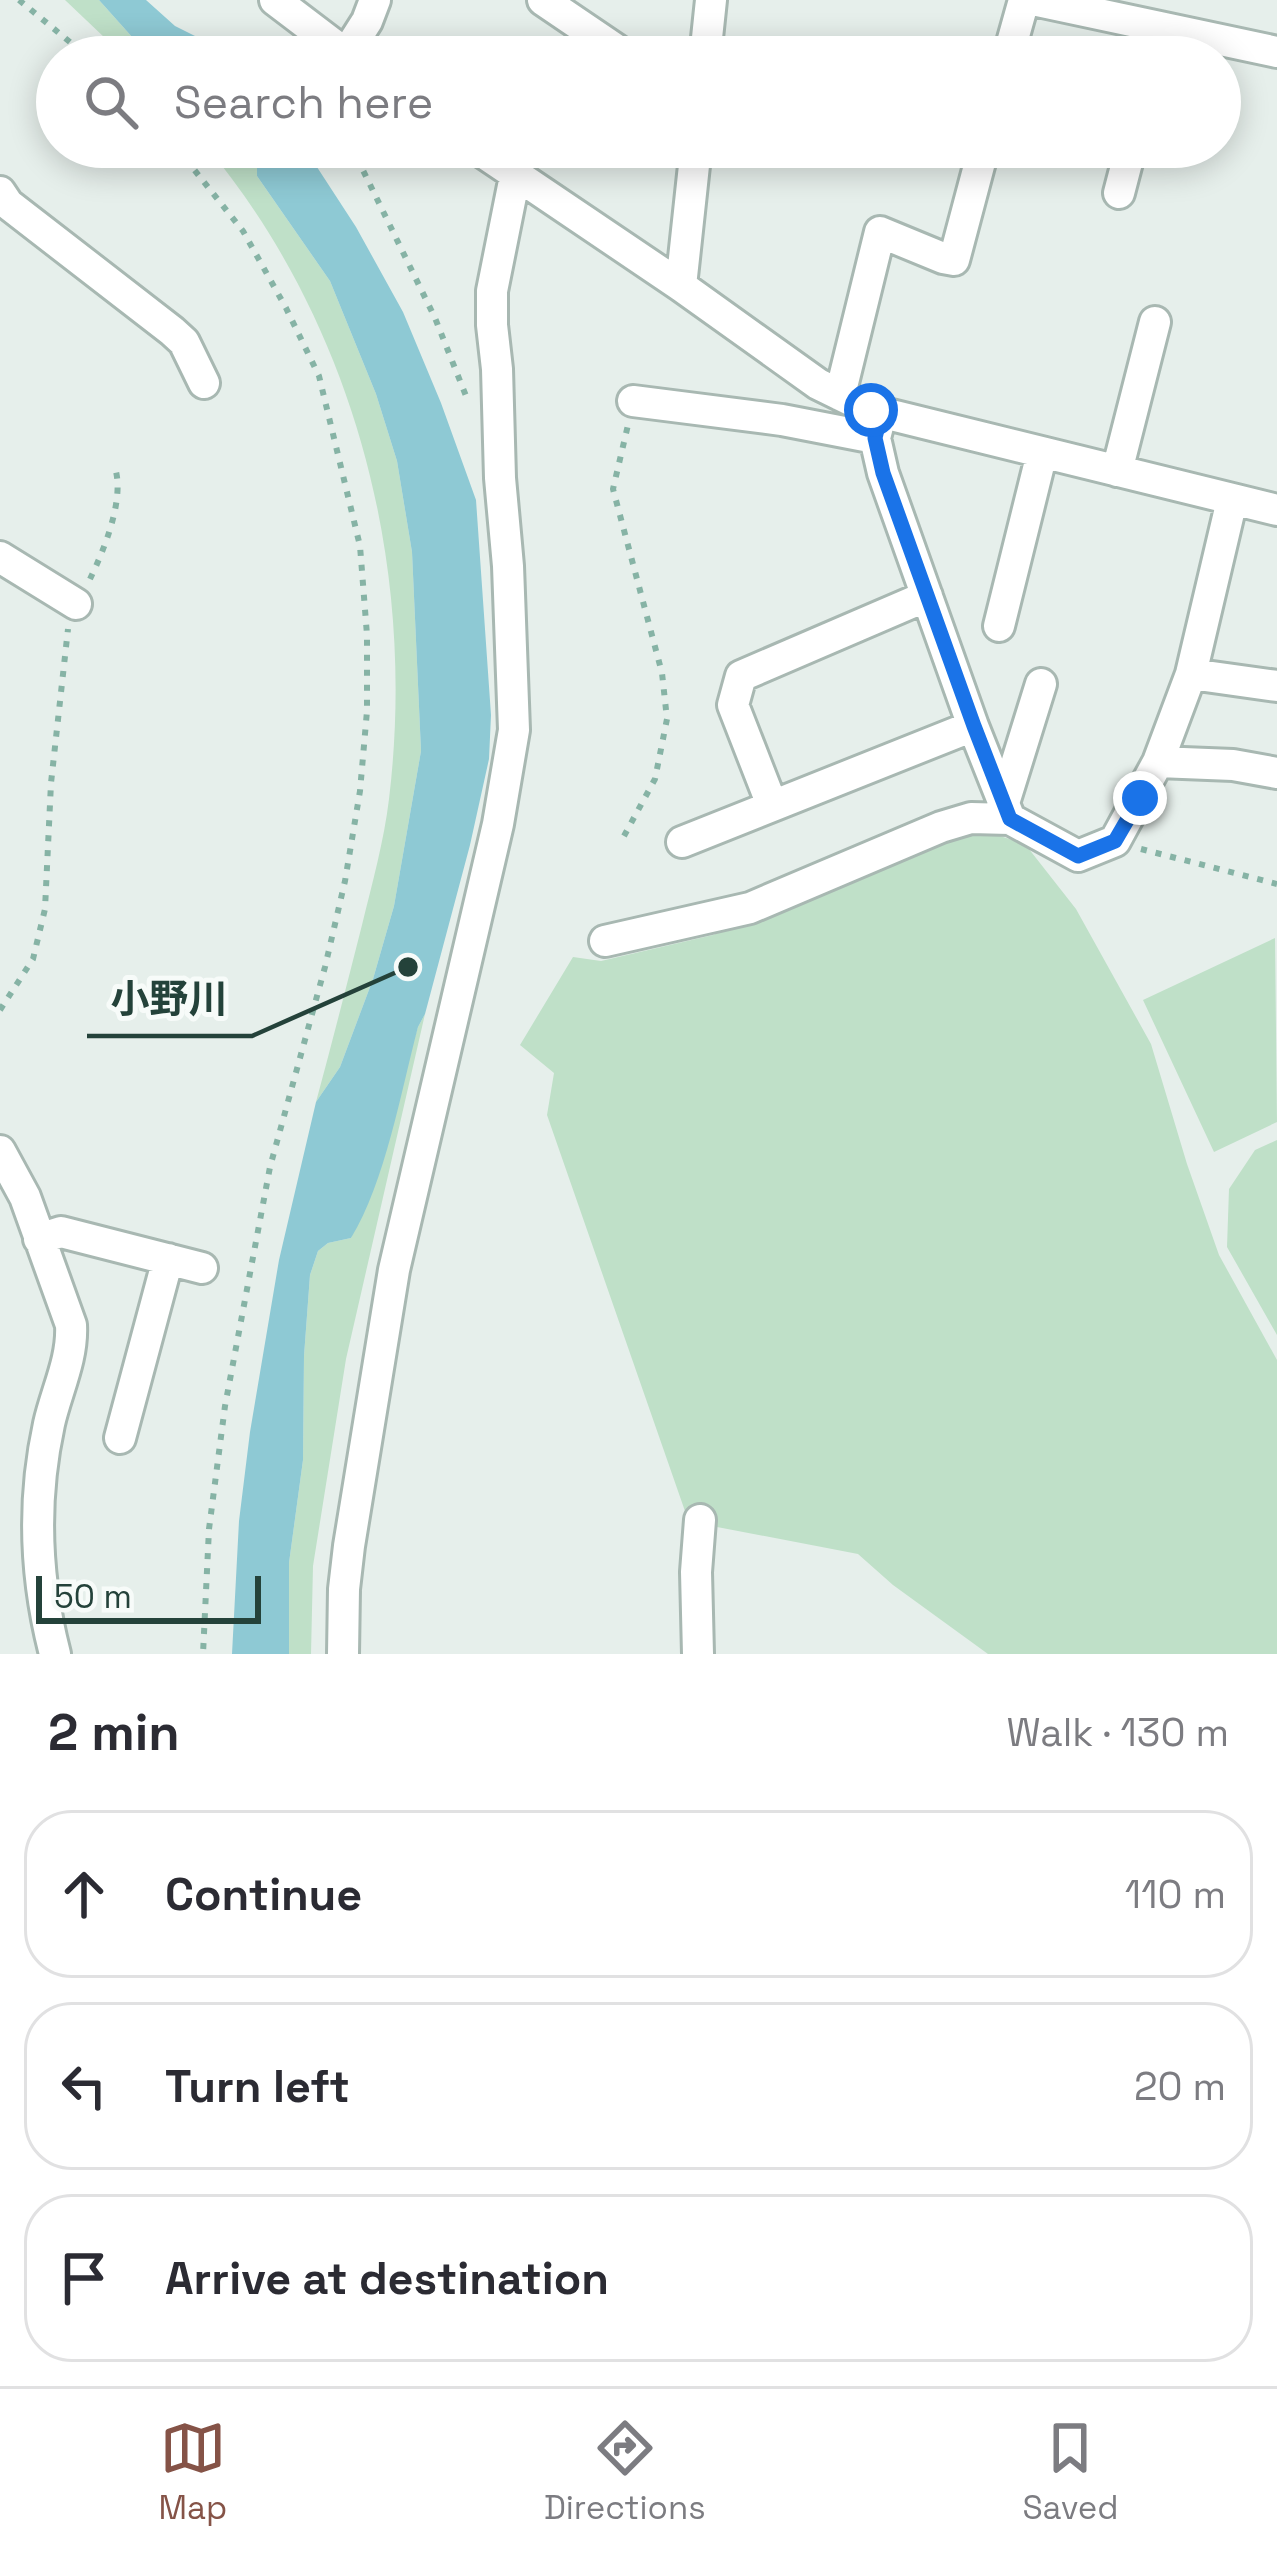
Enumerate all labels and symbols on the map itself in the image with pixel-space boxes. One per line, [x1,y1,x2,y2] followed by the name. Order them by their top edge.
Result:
[844,383,898,437] route start
[1113,771,1167,825] route end
[87,961,252,1036] callout: 小野川
[110,974,228,1023] text: 小野川
[36,1570,261,1623] scale bar

